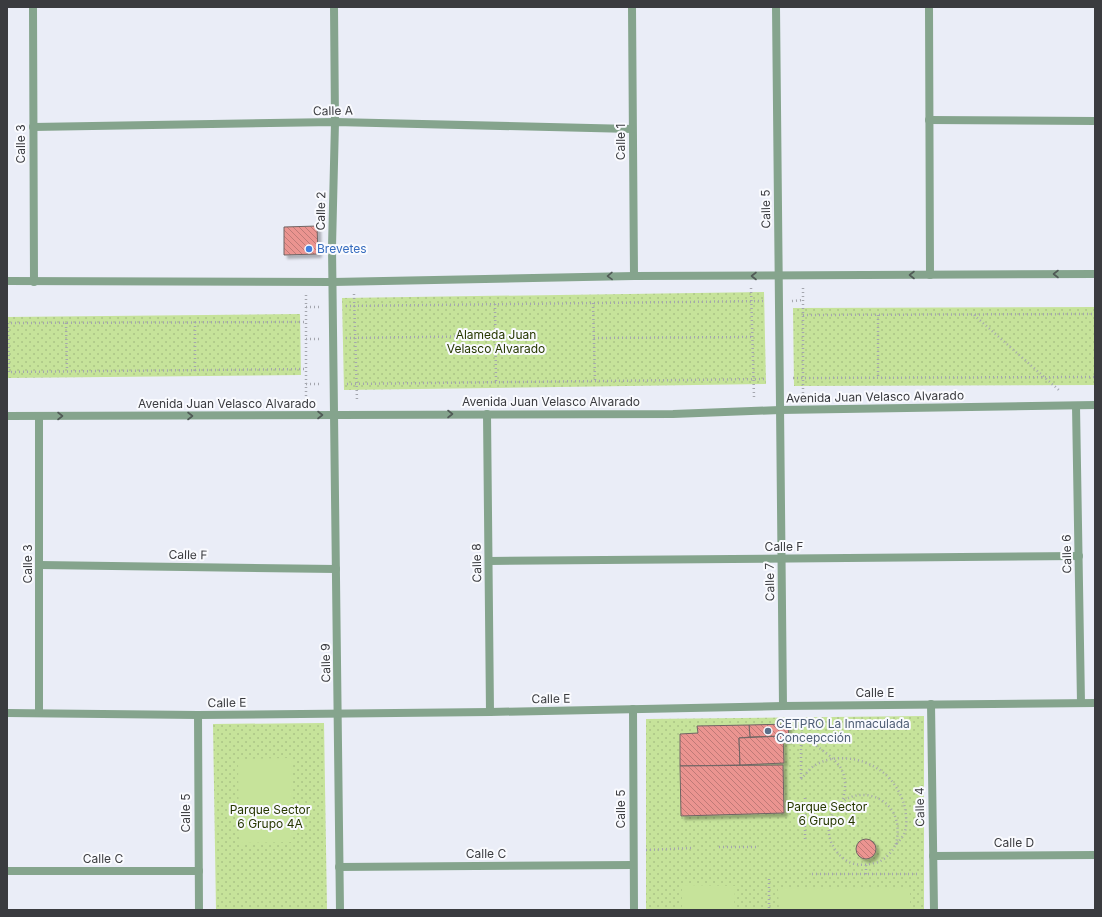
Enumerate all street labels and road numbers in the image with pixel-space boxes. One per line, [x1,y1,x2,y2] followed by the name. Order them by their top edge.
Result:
[313,103,353,118] street label: Calle A
[13,124,28,164] street label: Calle 3
[613,124,628,160] street label: Calle 1
[758,189,773,229] street label: Calle 5
[313,191,328,231] street label: Calle 2
[786,387,964,406] street label: Avenida Juan Velasco Alvarado
[462,394,640,409] street label: Avenida Juan Velasco Alvarado
[138,396,316,411] street label: Avenida Juan Velasco Alvarado
[1059,534,1074,574] street label: Calle 6
[765,539,803,554] street label: Calle F
[469,543,484,583] street label: Calle 8
[20,544,35,584] street label: Calle 3
[168,547,208,562] street label: Calle F
[762,562,777,601] street label: Calle 7
[318,643,333,683] street label: Calle 9
[856,685,894,700] street label: Calle E
[531,691,571,706] street label: Calle E
[207,695,247,710] street label: Calle E
[912,787,927,827] street label: Calle 4
[613,790,628,828] street label: Calle 5
[178,794,193,832] street label: Calle 5
[994,835,1034,850] street label: Calle D
[466,846,506,861] street label: Calle C
[83,851,123,866] street label: Calle C

